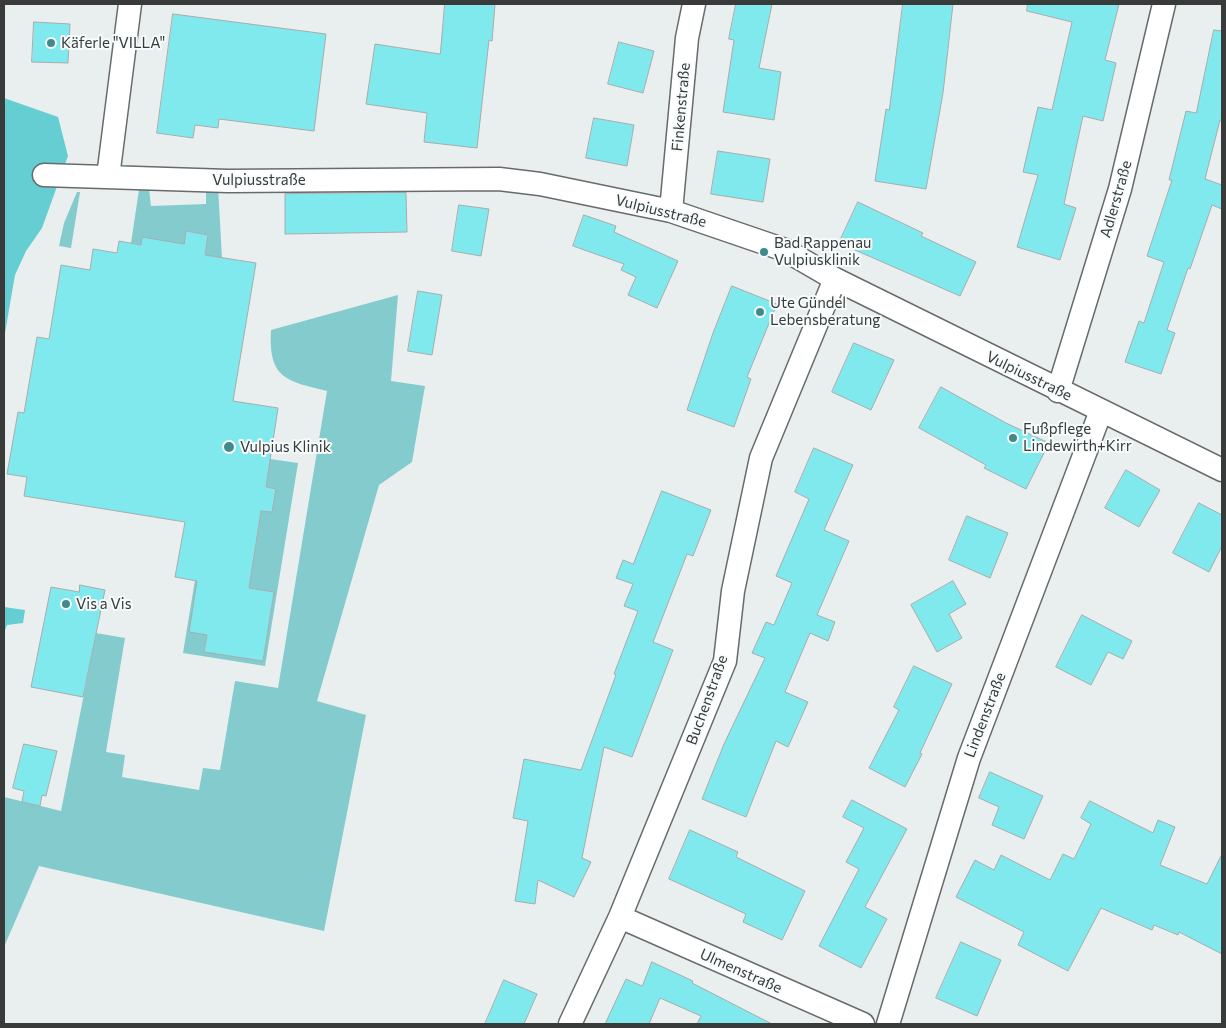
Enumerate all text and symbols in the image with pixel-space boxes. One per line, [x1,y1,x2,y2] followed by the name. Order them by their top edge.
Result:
[61,34,165,52] place label: Käferle "VILLA"
[45,37,57,49] marker: Käferle "VILLA"
[668,62,694,152] street label: Finkenstraße
[1096,158,1136,240] street label: Adlerstraße
[212,171,306,189] street label: Vulpiusstraße
[614,191,708,231] street label: Vulpiusstraße
[774,234,871,269] place label: Bad Rappenau Vulpiusklinik
[758,246,770,258] marker: Bad Rappenau Vulpiusklinik
[770,294,880,329] place label: Ute Gündel Lebensberatung
[754,306,766,318] marker: Ute Gündel Lebensberatung
[983,347,1075,405] street label: Vulpiusstraße
[1023,420,1132,455] place label: Fußpflege Lindewirth+Kirr
[1007,432,1019,444] marker: Fußpflege Lindewirth+Kirr
[240,438,331,456] place label: Vulpius Klinik
[222,440,236,454] marker: Vulpius Klinik
[76,595,132,613] place label: Vis a Vis
[60,598,72,610] marker: Vis a Vis
[682,653,732,747] street label: Buchenstraße
[961,670,1009,760] street label: Lindenstraße
[697,945,785,997] street label: Ulmenstraße

